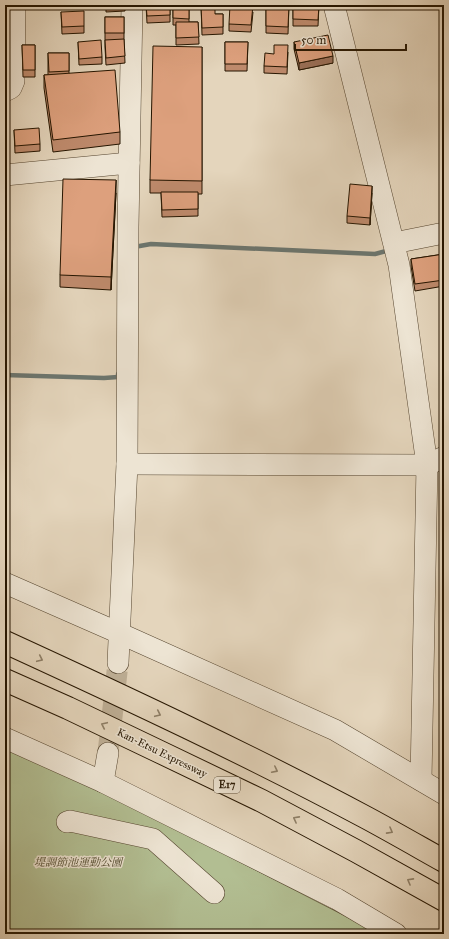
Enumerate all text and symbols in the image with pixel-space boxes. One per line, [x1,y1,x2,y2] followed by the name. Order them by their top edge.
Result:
[295,26,406,52] scale bar
[301,33,326,47] text: 50 m
[36,654,44,662] one-way arrow
[154,709,162,717] one-way arrow
[100,722,108,730] one-way arrow
[115,726,210,781] street label: Kan-Etsu Expressway
[271,766,278,773] one-way arrow
[214,777,240,793] road number: E17
[293,817,300,824] one-way arrow
[386,826,393,834] one-way arrow
[34,856,124,869] park label: 堤調節池運動公園
[407,879,414,886] one-way arrow

